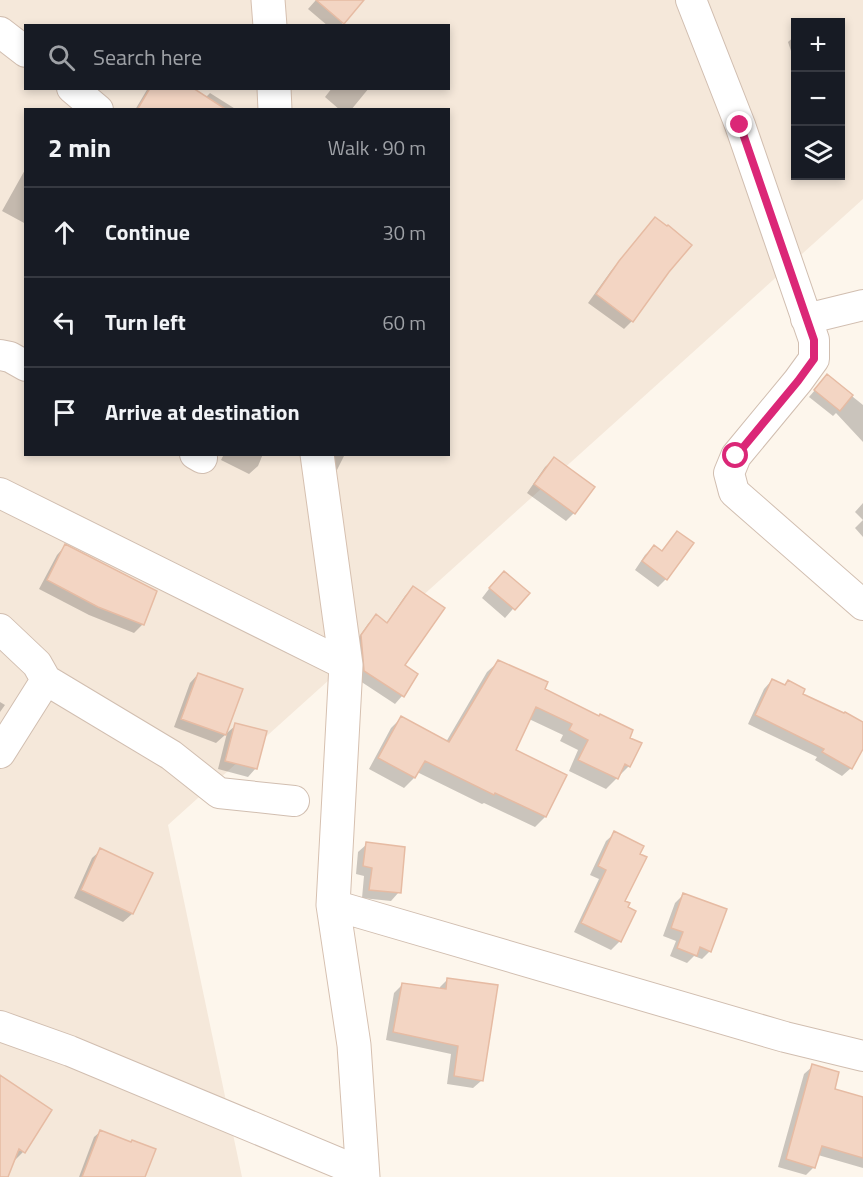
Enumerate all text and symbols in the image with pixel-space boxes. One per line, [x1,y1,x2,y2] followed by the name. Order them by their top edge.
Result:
[791,18,845,180] map controls
[791,18,845,72] button: +
[24,24,450,90] search box
[93,40,202,74] text: Search here
[45,41,78,74] icon: search
[791,72,845,126] button: −
[726,111,752,137] route end
[791,126,845,180] button: layers
[48,128,111,167] text: 2 min
[328,132,426,163] text: Walk · 90 m
[105,215,190,249] text: Continue
[48,216,81,249] icon: ahead
[382,217,426,248] text: 30 m
[105,305,186,339] text: Turn left
[48,306,81,339] icon: left
[382,307,426,338] text: 60 m
[105,395,300,429] text: Arrive at destination
[48,396,81,429] icon: arrive
[722,442,748,468] route start

